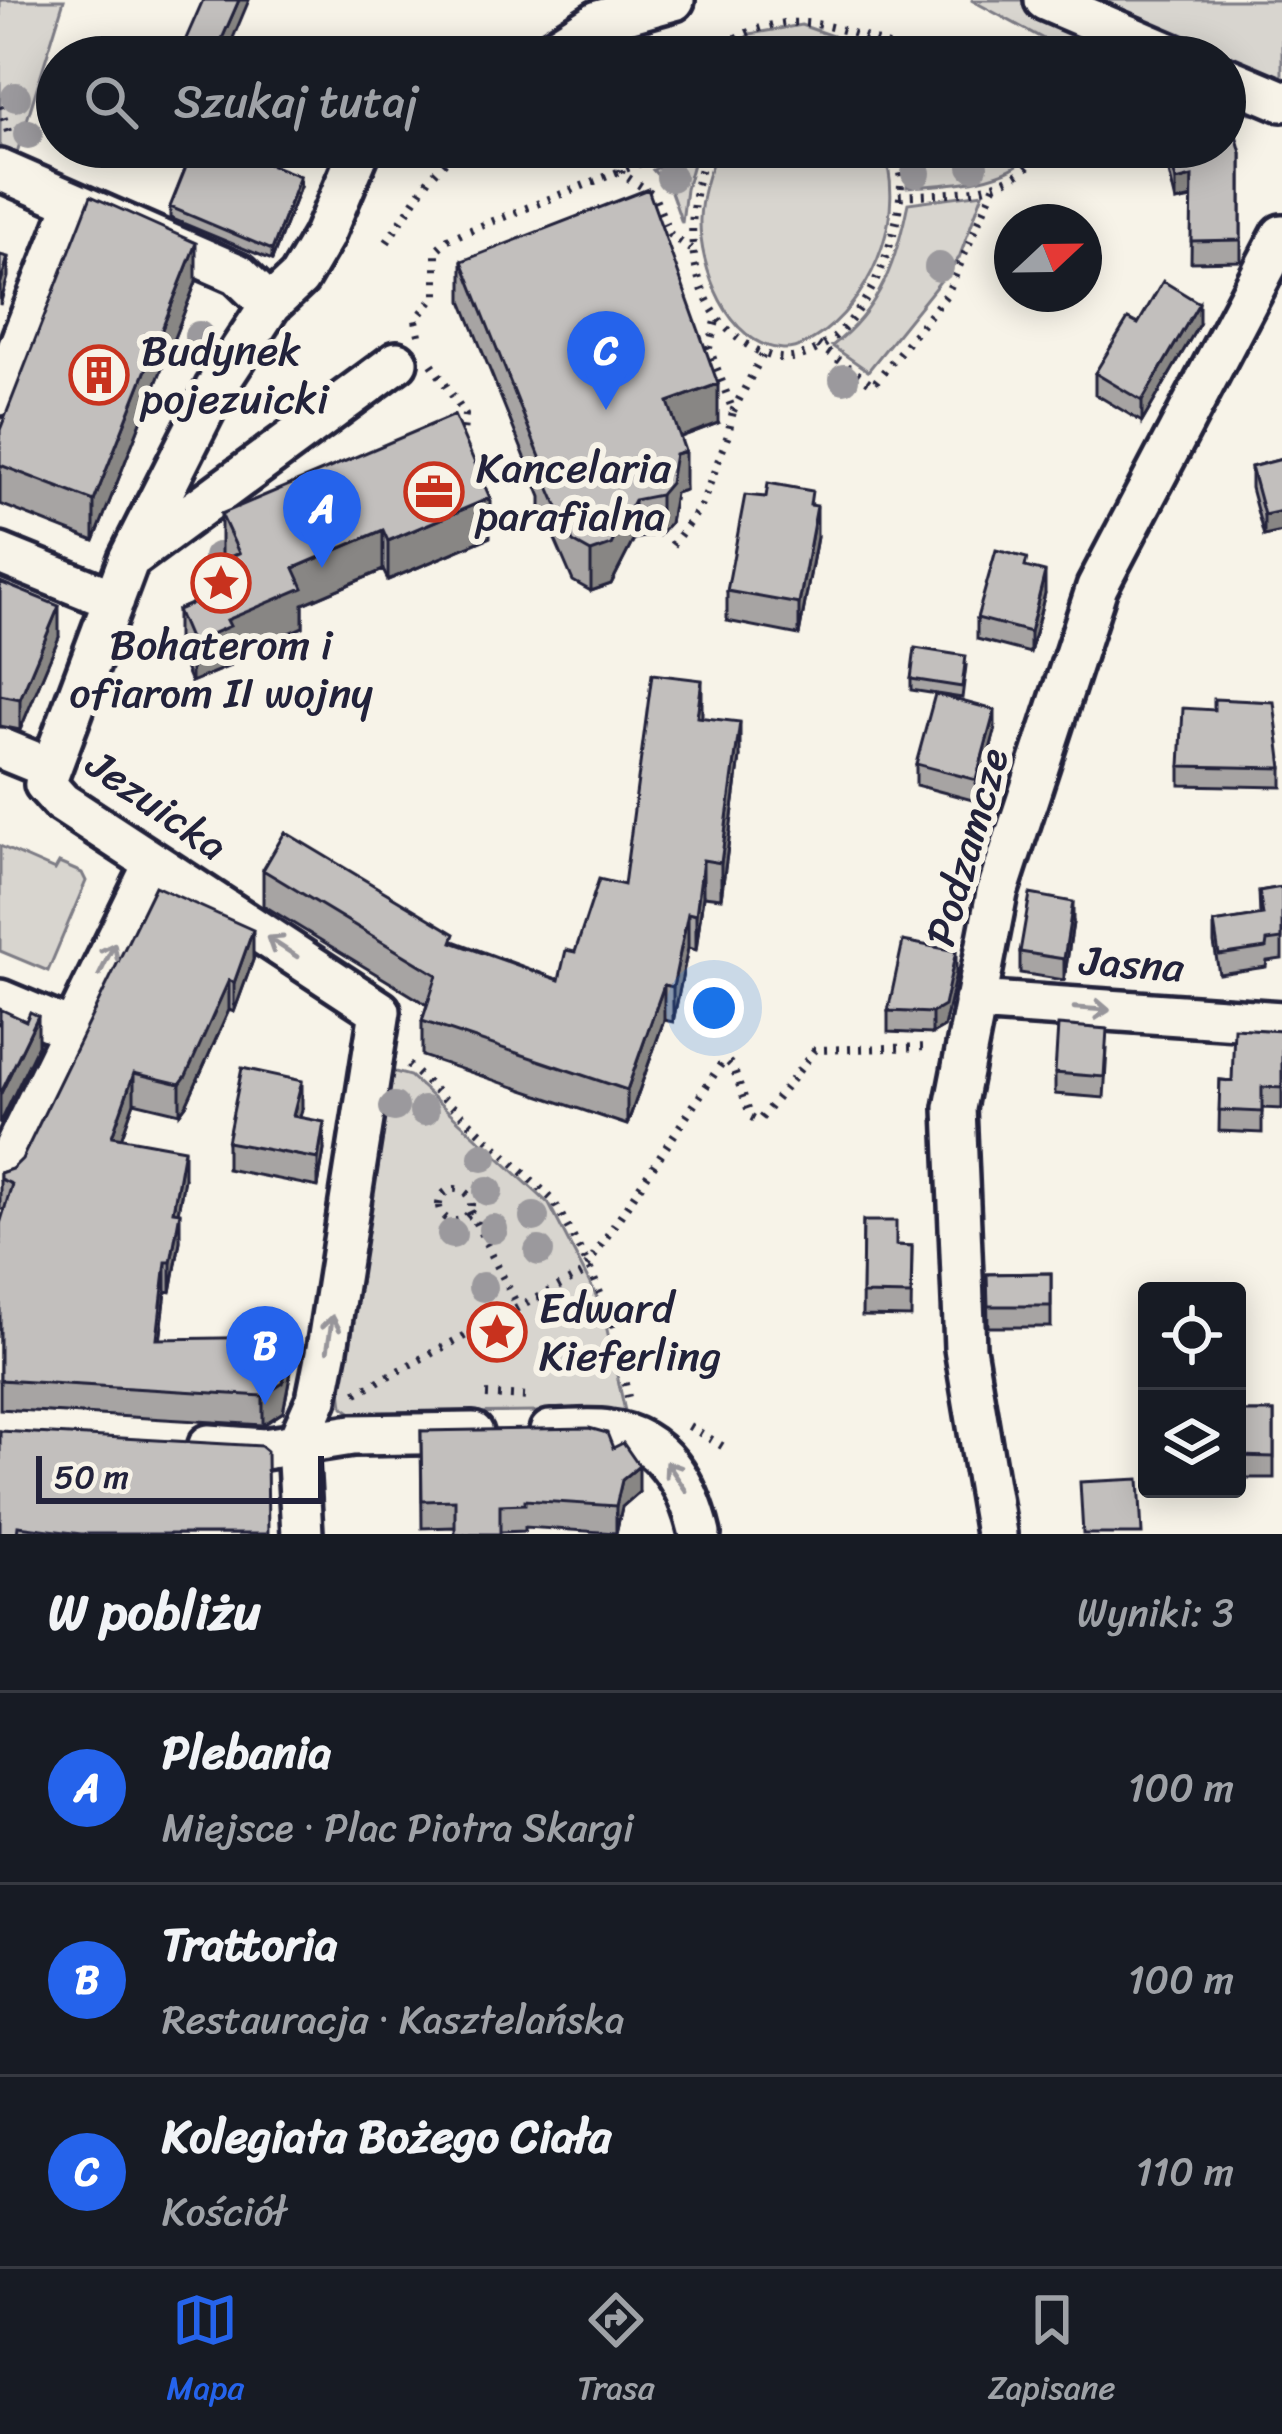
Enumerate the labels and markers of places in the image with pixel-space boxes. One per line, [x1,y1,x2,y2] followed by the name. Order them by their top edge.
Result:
[567,311,645,410] pin: C
[139,314,330,436] place label: Budynek pojezuicki
[68,344,130,406] building icon: Budynek pojezuicki
[474,431,672,553] place label: Kancelaria parafialna
[403,461,465,523] office icon: Kancelaria parafialna
[283,469,361,568] pin: A
[190,552,252,614] place icon: Bohaterom i ofiarom II wojny
[69,608,373,730] place label: Bohaterom i ofiarom II wojny
[539,1271,721,1393] place label: Edward Kieferling
[466,1301,528,1363] place icon: Edward Kieferling
[226,1306,304,1405] pin: B

